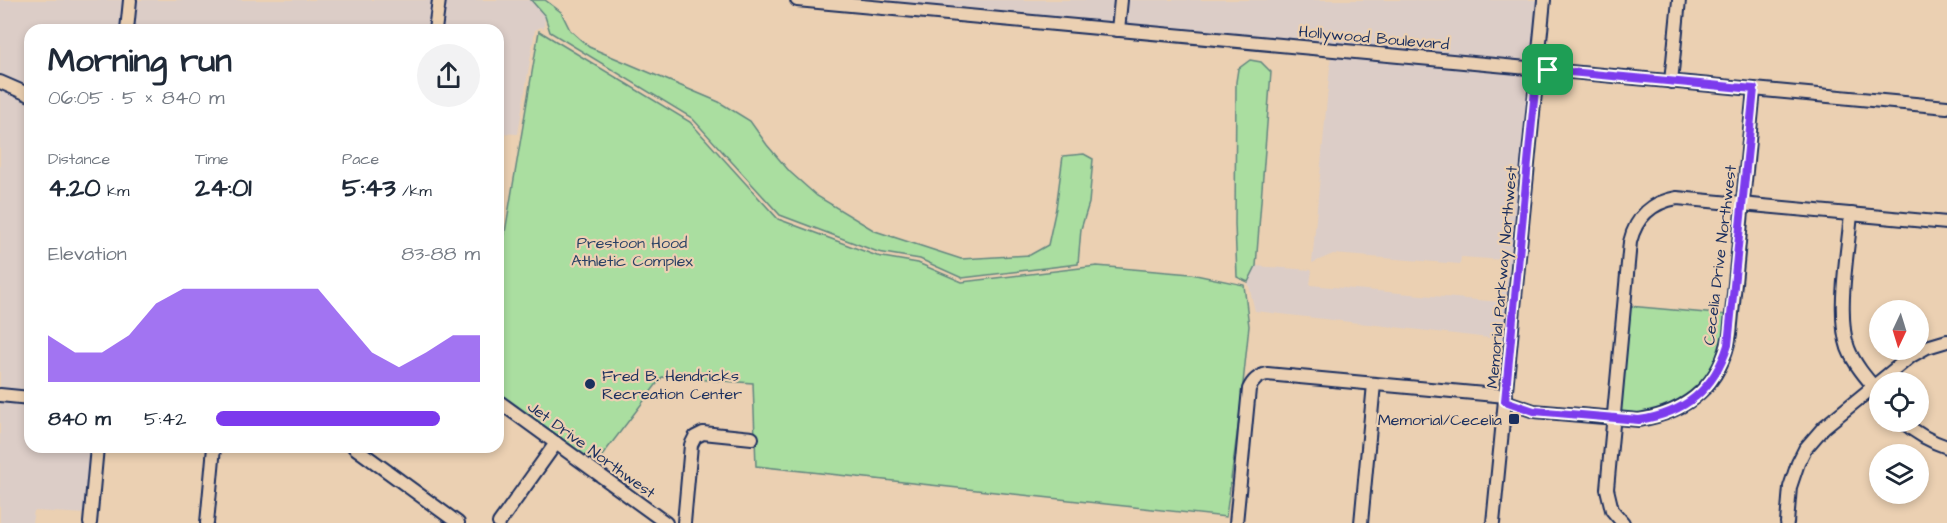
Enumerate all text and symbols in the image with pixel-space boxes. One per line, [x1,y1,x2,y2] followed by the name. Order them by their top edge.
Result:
[1298,20,1450,57] street label: Hollywood Boulevard
[48,38,232,84] text: Morning run
[417,44,480,107] button: share
[1522,44,1573,95] pin
[1531,53,1564,86] icon: arrive
[48,84,224,112] text: 06:05 · 5 × 840 m
[48,148,110,170] text: Distance
[195,148,229,170] text: Time
[342,148,379,170] text: Pace
[1698,163,1742,347] street label: Cecelia Drive Northwest
[1481,164,1524,389] street label: Memorial Parkway Northwest
[48,170,101,206] text: 4.20
[195,170,252,206] text: 24:01
[342,170,396,206] text: 5:43
[101,180,129,202] text: km
[396,180,432,202] text: /km
[571,232,693,272] park label: Prestoon Hood Athletic Complex
[48,240,127,268] text: Elevation
[401,240,480,268] text: 83–88 m
[1869,300,1929,360] north arrow
[1869,300,1929,504] map controls
[602,365,742,405] place label: Fred B. Hendricks Recreation Center
[1869,372,1929,432] button: locate
[583,377,597,391] marker: Fred B. Hendricks Recreation Center
[523,396,660,504] street label: Jet Drive Northwest
[48,405,111,433] text: 840 m
[144,405,187,433] text: 5:42
[1378,409,1502,431] place label: Memorial/Cecelia
[1507,412,1521,426] marker: Memorial/Cecelia
[1869,444,1929,504] button: layers

